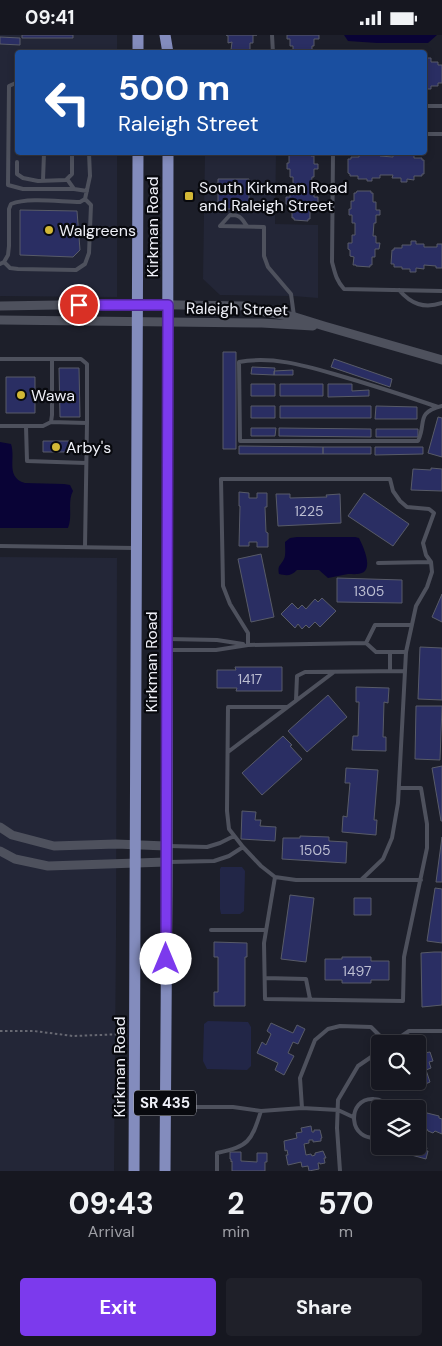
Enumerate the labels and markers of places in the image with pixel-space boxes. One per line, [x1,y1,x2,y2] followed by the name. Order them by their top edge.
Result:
[199,177,347,216] place label: South Kirkman Road and Raleigh Street
[183,190,195,202] marker: South Kirkman Road and Raleigh Street
[59,220,136,241] place label: Walgreens
[43,224,55,236] marker: Walgreens
[58,284,100,326] pin
[31,385,75,406] place label: Wawa
[15,389,27,401] marker: Wawa
[66,437,111,458] place label: Arby's
[50,441,62,453] marker: Arby's

